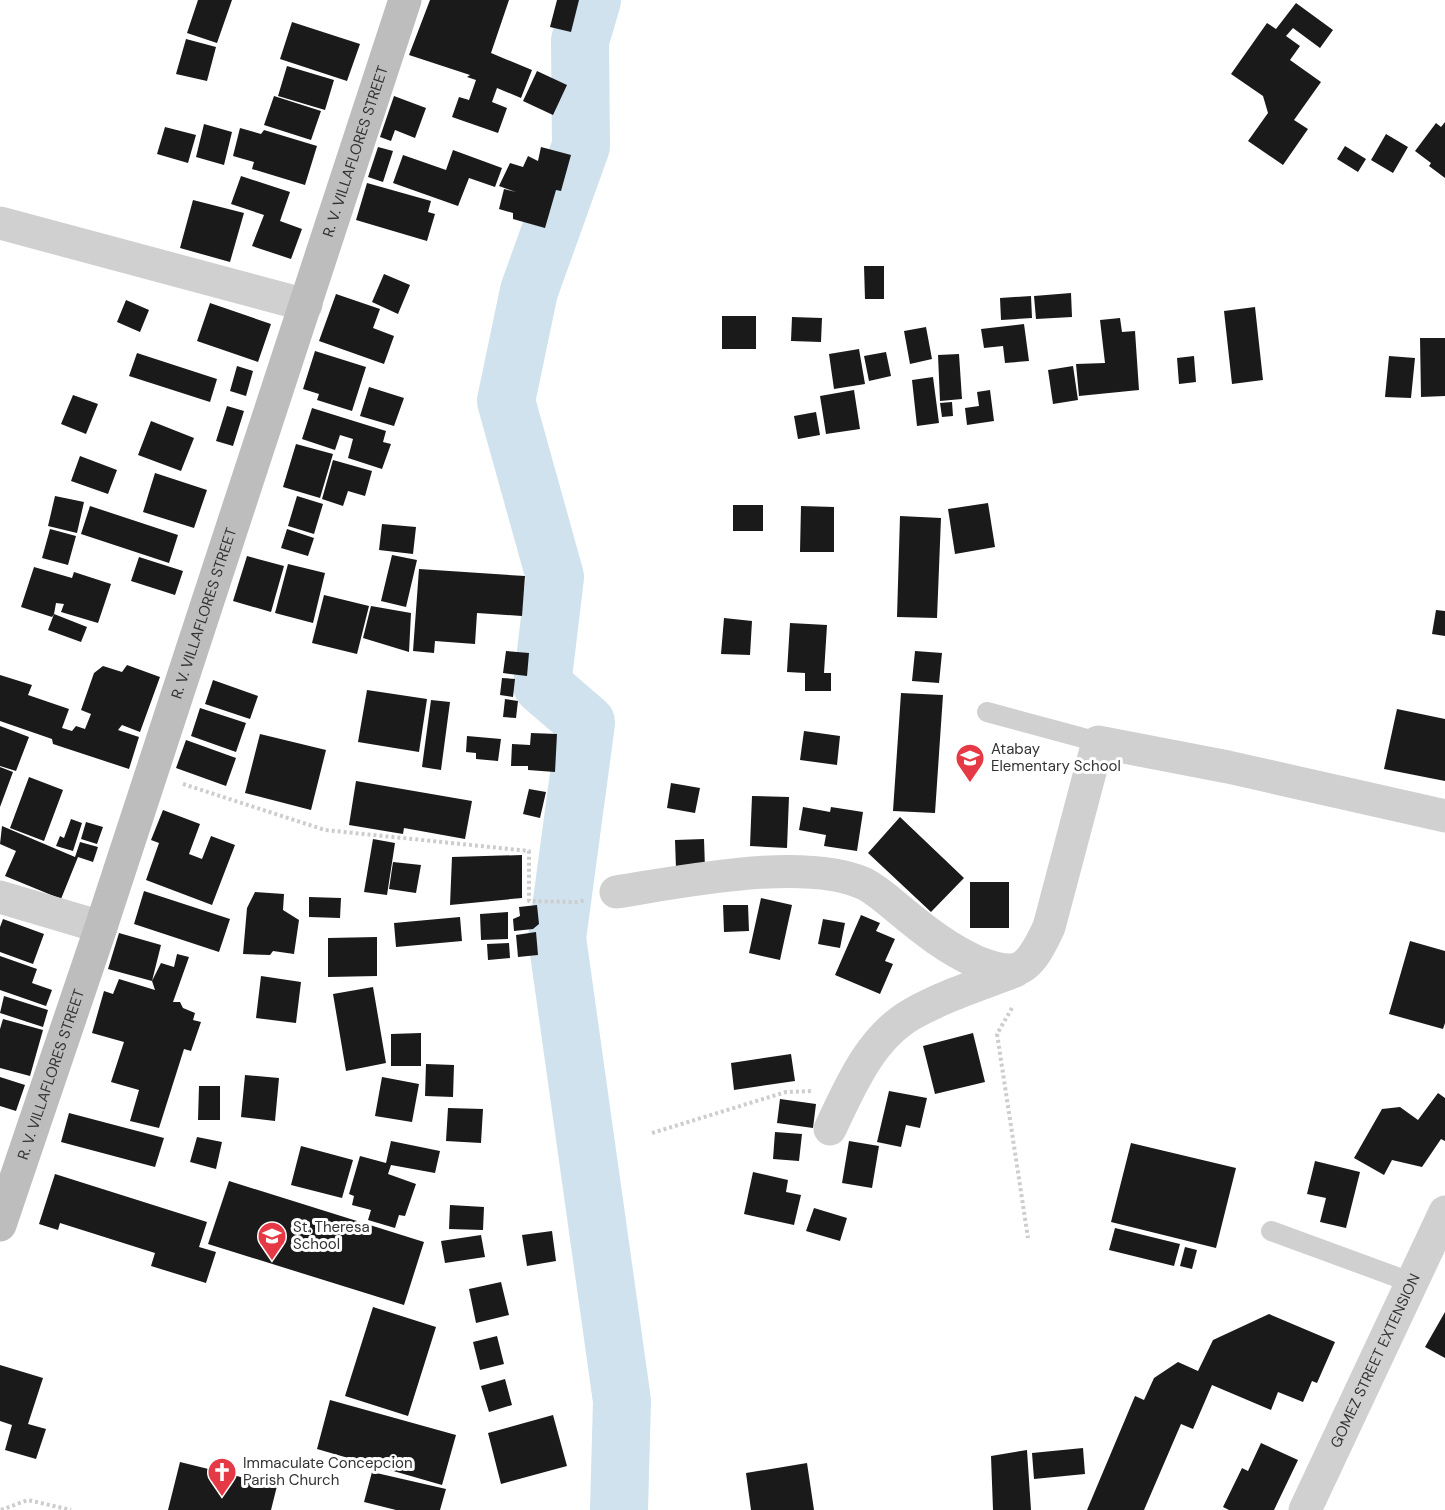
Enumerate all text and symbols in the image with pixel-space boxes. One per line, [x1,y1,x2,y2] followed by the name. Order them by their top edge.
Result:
[318,63,393,239] street label: R. V. VILLAFLORES STREET
[167,525,241,701] street label: R. V. VILLAFLORES STREET
[991,739,1121,776] place label: Atabay Elementary School
[954,742,986,784] school or university icon: Atabay Elementary School
[13,986,89,1162] street label: R. V. VILLAFLORES STREET
[293,1217,370,1254] place label: St. Theresa School
[256,1220,288,1262] school or university icon: St. Theresa School
[1326,1270,1425,1451] street label: GOMEZ STREET EXTENSION
[243,1453,413,1490] place label: Immaculate Concepcion Parish Church
[206,1456,238,1498] church icon: Immaculate Concepcion Parish Church

